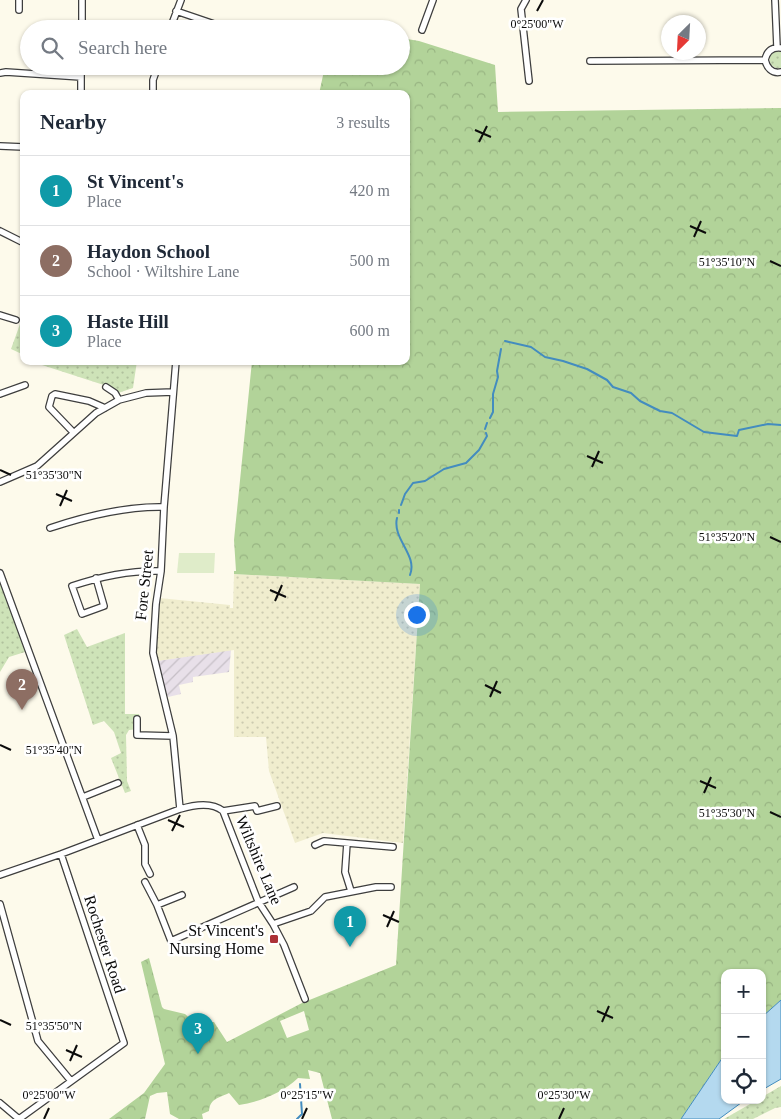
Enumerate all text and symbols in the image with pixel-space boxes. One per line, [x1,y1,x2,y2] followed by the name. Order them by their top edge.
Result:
[661,15,706,60] north arrow
[510,17,564,31] text: 0°25'00"W
[20,20,410,75] search box
[38,34,66,62] icon: search
[78,37,167,58] text: Search here
[40,110,107,134] text: Nearby
[336,114,390,131] text: 3 results
[87,171,184,192] text: St Vincent's
[52,182,60,199] text: 1
[350,182,390,199] text: 420 m
[87,193,122,210] text: Place
[87,241,210,262] text: Haydon School
[52,252,60,269] text: 2
[350,252,390,269] text: 500 m
[699,255,756,269] text: 51°35'10"N
[87,263,239,280] text: School · Wiltshire Lane
[87,311,169,332] text: Haste Hill
[52,322,60,339] text: 3
[350,322,390,339] text: 600 m
[87,333,122,350] text: Place
[26,468,83,482] text: 51°35'30"N
[699,530,756,544] text: 51°35'20"N
[132,548,156,621] street label: Fore Street
[404,602,430,628] your location
[6,669,38,710] pin: 2
[26,743,83,757] text: 51°35'40"N
[699,806,756,820] text: 51°35'30"N
[233,813,285,907] street label: Wiltshire Lane
[81,893,129,995] street label: Rochester Road
[334,906,366,947] pin: 1
[169,922,264,958] place label: St Vincent's Nursing Home
[268,933,280,945] marker: St Vincent's Nursing Home
[721,969,766,1104] map controls
[721,969,766,1014] button: +
[182,1013,214,1054] pin: 3
[721,1014,766,1059] button: −
[26,1019,83,1033] text: 51°35'50"N
[721,1059,766,1104] button: locate
[22,1088,76,1102] text: 0°25'00"W
[280,1088,334,1102] text: 0°25'15"W
[537,1088,591,1102] text: 0°25'30"W

